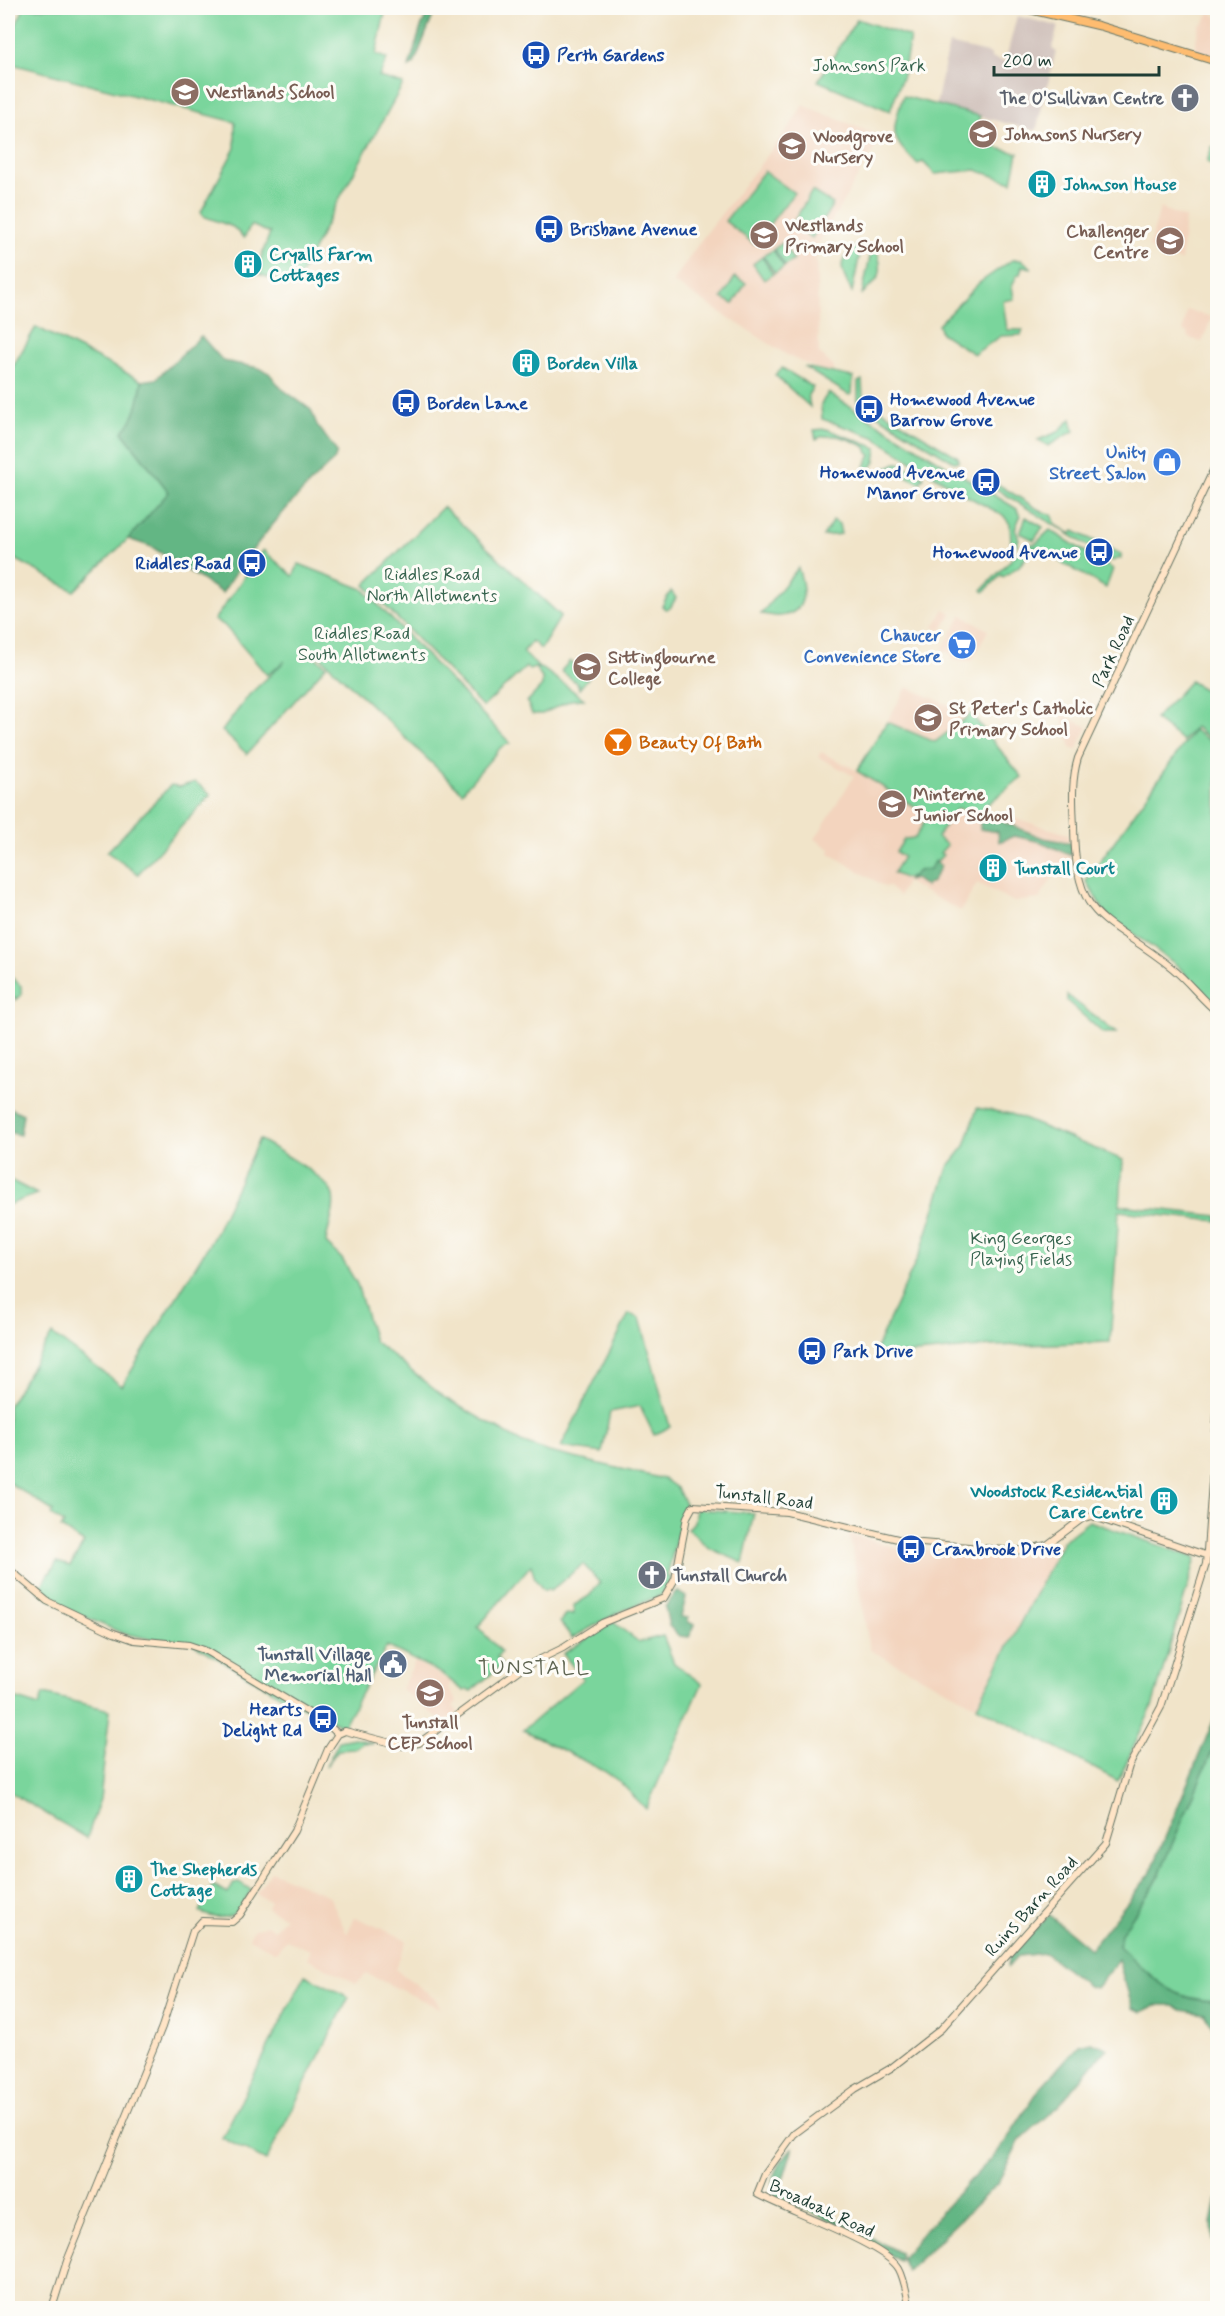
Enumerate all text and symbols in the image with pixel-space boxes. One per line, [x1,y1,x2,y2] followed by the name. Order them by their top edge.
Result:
[520,39,552,71] bus stop icon: Perth Gardens
[994,39,1159,77] scale bar
[557,44,665,68] place label: Perth Gardens
[1003,49,1052,73] text: 200 m
[812,54,926,78] park label: Johnsons Park
[169,76,201,108] school or university icon: Westlands School
[205,81,335,105] place label: Westlands School
[1169,82,1201,114] church icon: The O'Sullivan Centre
[999,87,1165,111] place label: The O'Sullivan Centre
[967,118,999,150] school or university icon: Johnsons Nursery
[1004,123,1142,147] place label: Johnsons Nursery
[812,125,894,170] place label: Woodgrove Nursery
[776,130,808,162] school or university icon: Woodgrove Nursery
[1026,168,1058,200] building icon: Johnson House
[1063,173,1177,197] place label: Johnson House
[533,213,565,245] bus stop icon: Brisbane Avenue
[784,214,904,259] place label: Westlands Primary School
[570,218,698,242] place label: Brisbane Avenue
[748,219,780,251] school or university icon: Westlands Primary School
[1066,220,1149,265] place label: Challenger Centre
[1154,225,1186,257] school or university icon: Challenger Centre
[269,243,373,288] place label: Cryalls Farm Cottages
[232,248,264,280] building icon: Cryalls Farm Cottages
[510,347,542,379] building icon: Borden Villa
[547,352,638,376] place label: Borden Villa
[390,387,422,419] bus stop icon: Borden Lane
[890,388,1035,433] place label: Homewood Avenue Barrow Grove
[427,392,528,416] place label: Borden Lane
[853,393,885,425] bus stop icon: Homewood Avenue Barrow Grove
[1049,441,1146,486] place label: Unity Street Salon
[1151,446,1183,478] shop icon: Unity Street Salon
[820,461,965,506] place label: Homewood Avenue Manor Grove
[970,466,1002,498] bus stop icon: Homewood Avenue Manor Grove
[1083,536,1115,568] bus stop icon: Homewood Avenue
[933,541,1078,565] place label: Homewood Avenue
[236,547,268,579] bus stop icon: Riddles Road
[135,552,231,576] place label: Riddles Road
[367,563,497,608] park label: Riddles Road North Allotments
[1087,612,1141,691] street label: Park Road
[298,622,426,667] park label: Riddles Road South Allotments
[804,624,941,669] place label: Chaucer Convenience Store
[946,629,978,661] supermarket icon: Chaucer Convenience Store
[608,646,716,691] place label: Sittingbourne College
[571,651,603,683] school or university icon: Sittingbourne College
[949,697,1094,742] place label: St Peter's Catholic Primary School
[912,702,944,734] school or university icon: St Peter's Catholic Primary School
[602,726,634,758] bar icon: Beauty Of Bath
[639,731,762,755] place label: Beauty Of Bath
[913,783,1013,828] place label: Minterne Junior School
[876,788,908,820] school or university icon: Minterne Junior School
[977,852,1009,884] building icon: Tunstall Court
[1014,857,1115,881] place label: Tunstall Court
[970,1227,1072,1274] park label: King Georges Playing Fields
[796,1335,828,1367] bus stop icon: Park Drive
[833,1340,913,1364] place label: Park Drive
[714,1480,814,1516] street label: Tunstall Road
[969,1480,1143,1525] place label: Woodstock Residential Care Centre
[1148,1485,1180,1517] building icon: Woodstock Residential Care Centre
[895,1533,927,1565] bus stop icon: Cranbrook Drive
[932,1538,1061,1562] place label: Cranbrook Drive
[636,1559,668,1591] church icon: Tunstall Church
[673,1564,788,1588] place label: Tunstall Church
[257,1643,373,1688] place label: Tunstall Village Memorial Hall
[377,1648,409,1680] public building icon: Tunstall Village Memorial Hall
[478,1654,590,1682] district label: TUNSTALL
[414,1677,446,1709] school or university icon: Tunstall CEP School
[222,1698,302,1743] place label: Hearts Delight Rd
[307,1703,339,1735] bus stop icon: Hearts Delight Rd
[387,1711,473,1756] place label: Tunstall CEP School
[980,1851,1084,1962] street label: Ruins Barn Road
[150,1858,257,1903] place label: The Shepherds Cottage
[113,1863,145,1895] building icon: The Shepherds Cottage
[765,2174,878,2244] street label: Broadoak Road

